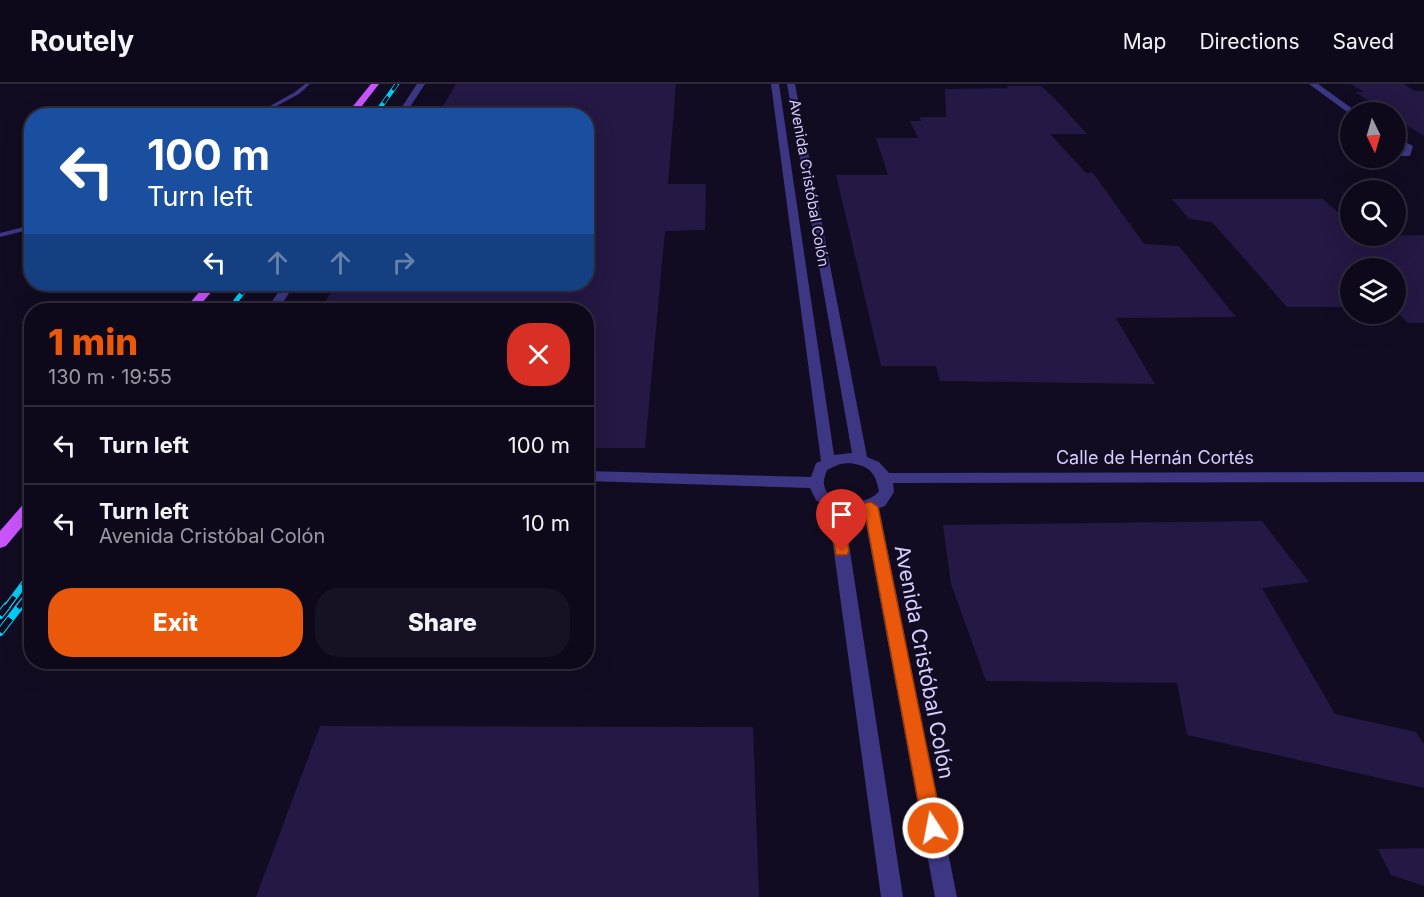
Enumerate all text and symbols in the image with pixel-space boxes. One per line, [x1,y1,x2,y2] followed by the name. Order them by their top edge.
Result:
[30,24,134,58] text: Routely
[1123,29,1166,54] text: Map
[1199,29,1300,54] text: Directions
[1333,29,1394,54] text: Saved
[785,98,834,268] street label: Avenida Cristóbal Colón
[1340,102,1406,168] north arrow
[1340,102,1406,324] map controls
[147,129,270,180] text: 100 m
[48,132,126,210] icon: left
[147,180,253,213] text: Turn left
[1340,180,1406,246] button: search
[198,246,231,279] icon: left
[261,246,294,279] icon: ahead
[324,246,357,279] icon: ahead
[387,246,420,279] icon: right
[1340,258,1406,324] button: layers
[48,320,138,364] text: 1 min
[507,323,570,386] button: close
[48,365,172,389] text: 130 m · 19:55
[48,429,81,462] icon: left
[99,432,189,458] text: Turn left
[508,432,570,458] text: 100 m
[1056,447,1254,468] street label: Calle de Hernán Cortés
[816,489,867,551] pin
[99,498,189,524] text: Turn left
[825,498,858,531] icon: arrive
[48,507,81,540] icon: left
[522,510,570,536] text: 10 m
[99,524,325,548] text: Avenida Cristóbal Colón
[890,543,959,781] street label: Avenida Cristóbal Colón
[48,588,303,657] button: Exit
[315,588,570,657] button: Share
[901,796,965,860] position arrow

